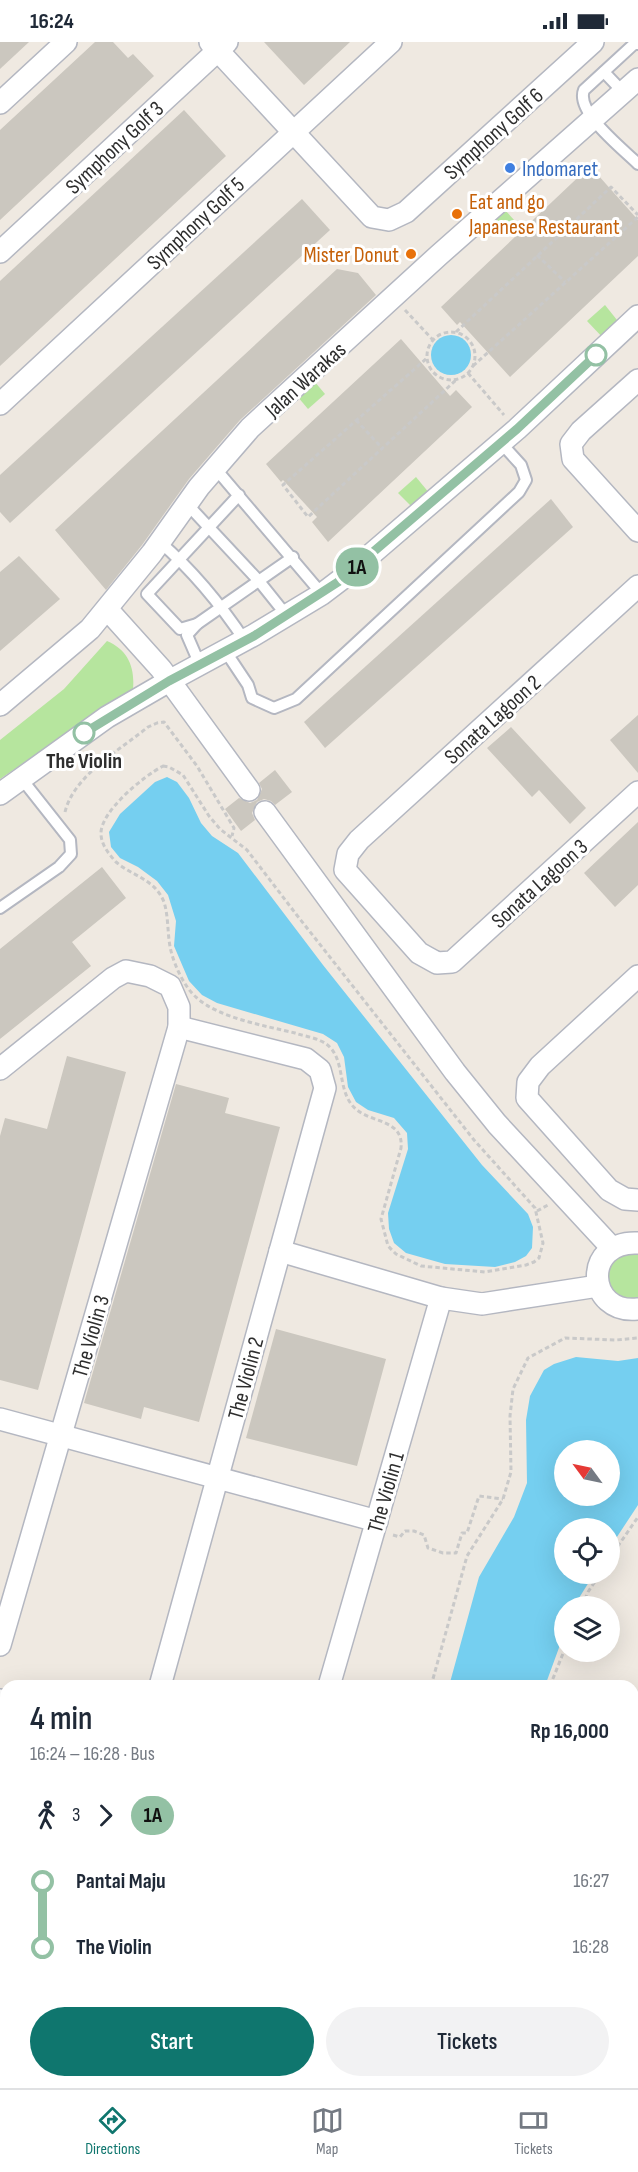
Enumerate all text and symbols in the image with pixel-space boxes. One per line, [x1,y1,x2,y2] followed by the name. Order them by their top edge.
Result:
[30,8,74,35] text: 16:24
[439,82,549,186] street label: Symphony Golf 6
[60,96,170,200] street label: Symphony Golf 3
[522,156,598,183] place label: Indomaret
[503,161,517,175] marker: Indomaret
[142,172,251,276] street label: Symphony Golf 5
[468,189,620,241] place label: Eat and go Japanese Restaurant
[450,207,464,221] marker: Eat and go Japanese Restaurant
[303,242,399,269] place label: Mister Donut
[404,247,418,261] marker: Mister Donut
[259,337,352,424] street label: Jalan Warakas
[585,344,607,366] unlabelled marker
[330,548,384,586] line badge: 1A
[348,555,366,580] text: 1A
[439,670,547,770] street label: Sonata Lagoon 2
[73,722,95,744] marker: The Violin
[46,748,122,775] place label: The Violin
[486,834,594,935] street label: Sonata Lagoon 3
[67,1292,116,1381] street label: The Violin 3
[223,1334,270,1423] street label: The Violin 2
[554,1440,620,1506] north arrow
[554,1440,620,1662] map controls
[362,1449,411,1536] street label: The Violin 1
[554,1518,620,1584] button: locate
[554,1596,620,1662] button: layers
[30,1699,92,1739] text: 4 min
[530,1718,609,1745] text: Rp 16,000
[30,1742,155,1766] text: 16:24 – 16:28 · Bus
[30,1799,63,1832] icon: walk
[89,1799,122,1832] icon: forward
[72,1803,80,1827] text: 3
[143,1803,162,1828] text: 1A
[76,1868,166,1895] text: Pantai Maju
[573,1869,609,1893] text: 16:27
[76,1934,152,1961] text: The Violin
[572,1935,609,1959] text: 16:28
[30,2007,314,2076] button: Start
[326,2007,609,2076] button: Tickets
[85,2104,140,2159] tab: Directions
[311,2104,344,2159] tab: Map
[514,2104,553,2159] tab: Tickets

